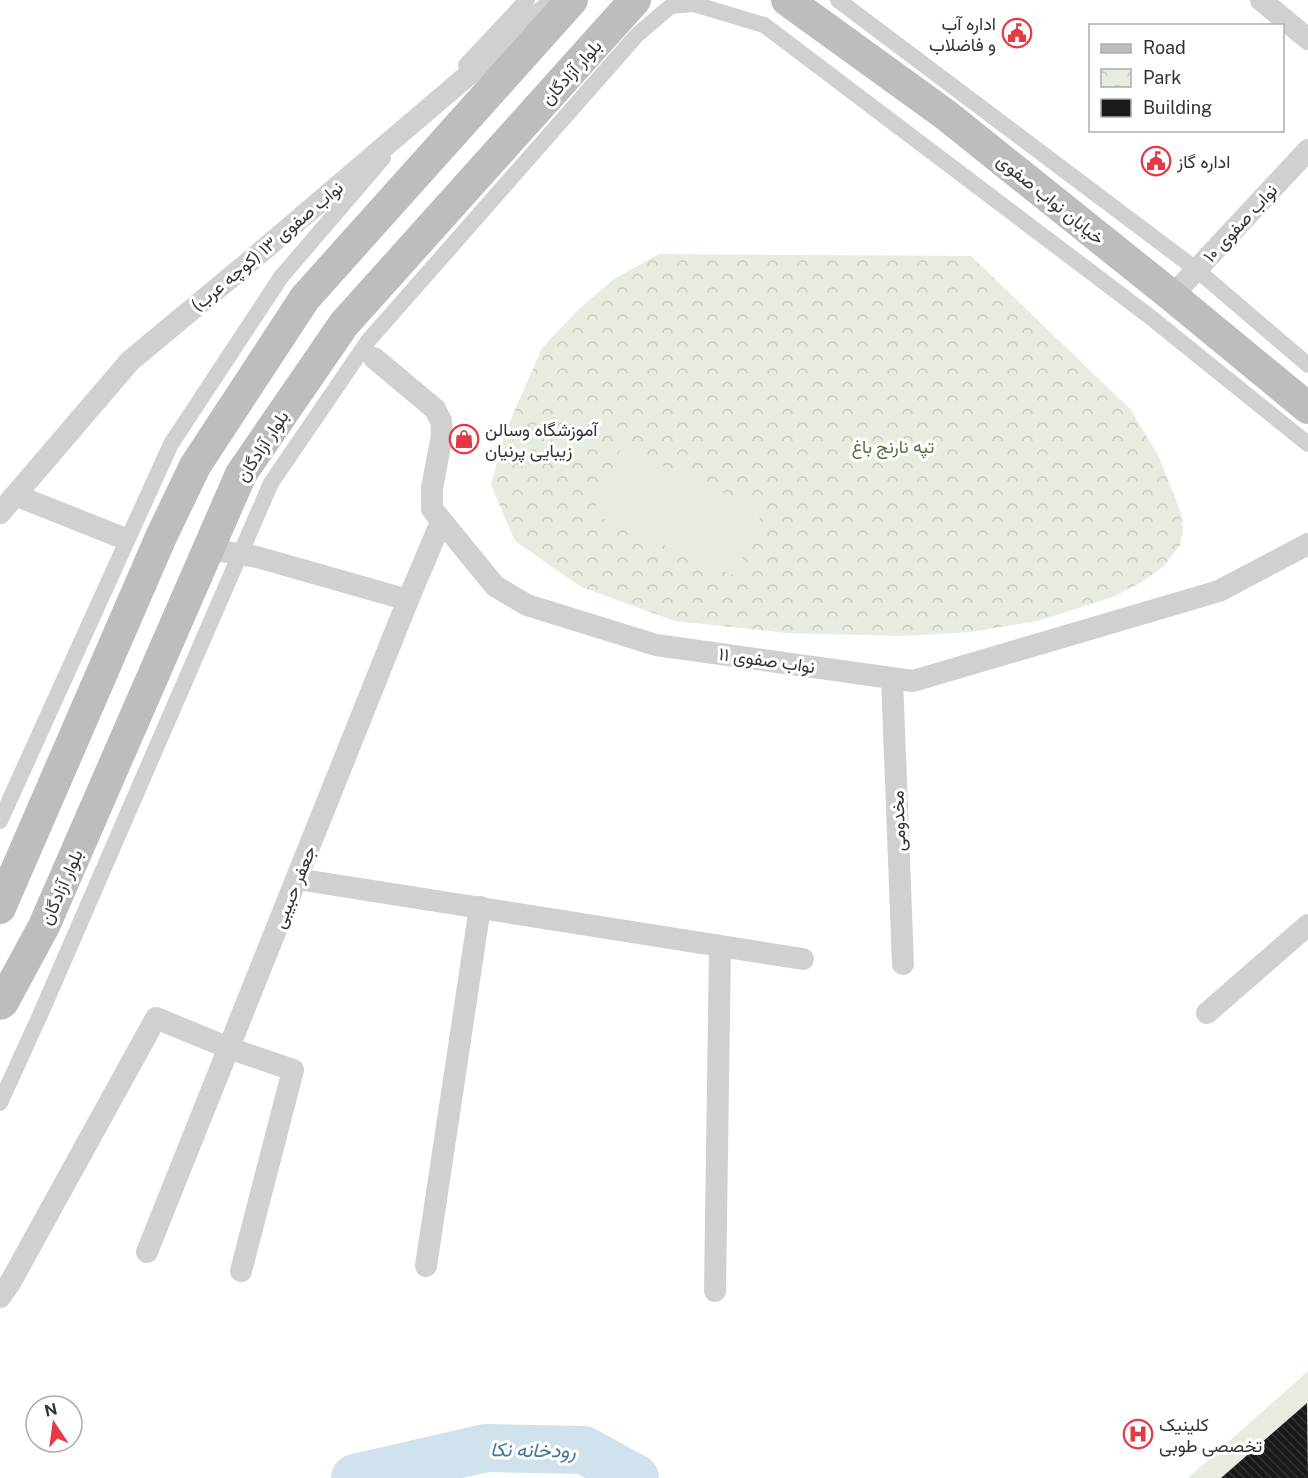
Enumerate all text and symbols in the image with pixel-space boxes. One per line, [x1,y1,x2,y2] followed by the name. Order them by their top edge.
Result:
[929,13,996,56] place label: اداره آب و فاضلاب
[1001,17,1033,49] public building icon: اداره آب و فاضلاب
[1089,24,1284,132] legend
[536,35,606,110] street label: بلوار آزادگان
[1143,37,1186,58] text: Road
[1143,67,1181,88] text: Park
[1143,97,1212,118] text: Building
[1140,145,1172,177] public building icon: اداره گاز
[992,149,1109,249] street label: خیابان نواب صفوی
[1176,151,1230,173] place label: اداره گاز
[187,176,348,317] street label: نواب صفوی ۱۳ (کوچه عرب)
[1198,180,1282,267] street label: نواب صفوی ۱۰
[231,407,294,486] street label: بلوار آزادگان
[485,419,599,463] place label: آموزشگاه وسالن زیبایی پرنیان
[448,423,480,455] shop icon: آموزشگاه وسالن زیبایی پرنیان
[852,436,934,459] park label: تپه نارنج باغ
[717,643,816,678] street label: نواب صفوی ۱۱
[886,790,911,852] street label: مخدومی
[268,843,321,932] street label: جعفر حبیبی
[35,846,88,928] street label: بلوار آزادگان
[24,1394,84,1454] north arrow
[43,1399,59,1421] text: N
[1159,1414,1262,1457] place label: کلینیک تخصصی طوبی
[1122,1418,1154,1450] hospital icon: کلینیک تخصصی طوبی
[490,1437,576,1464] water label: رودخانه نکا

